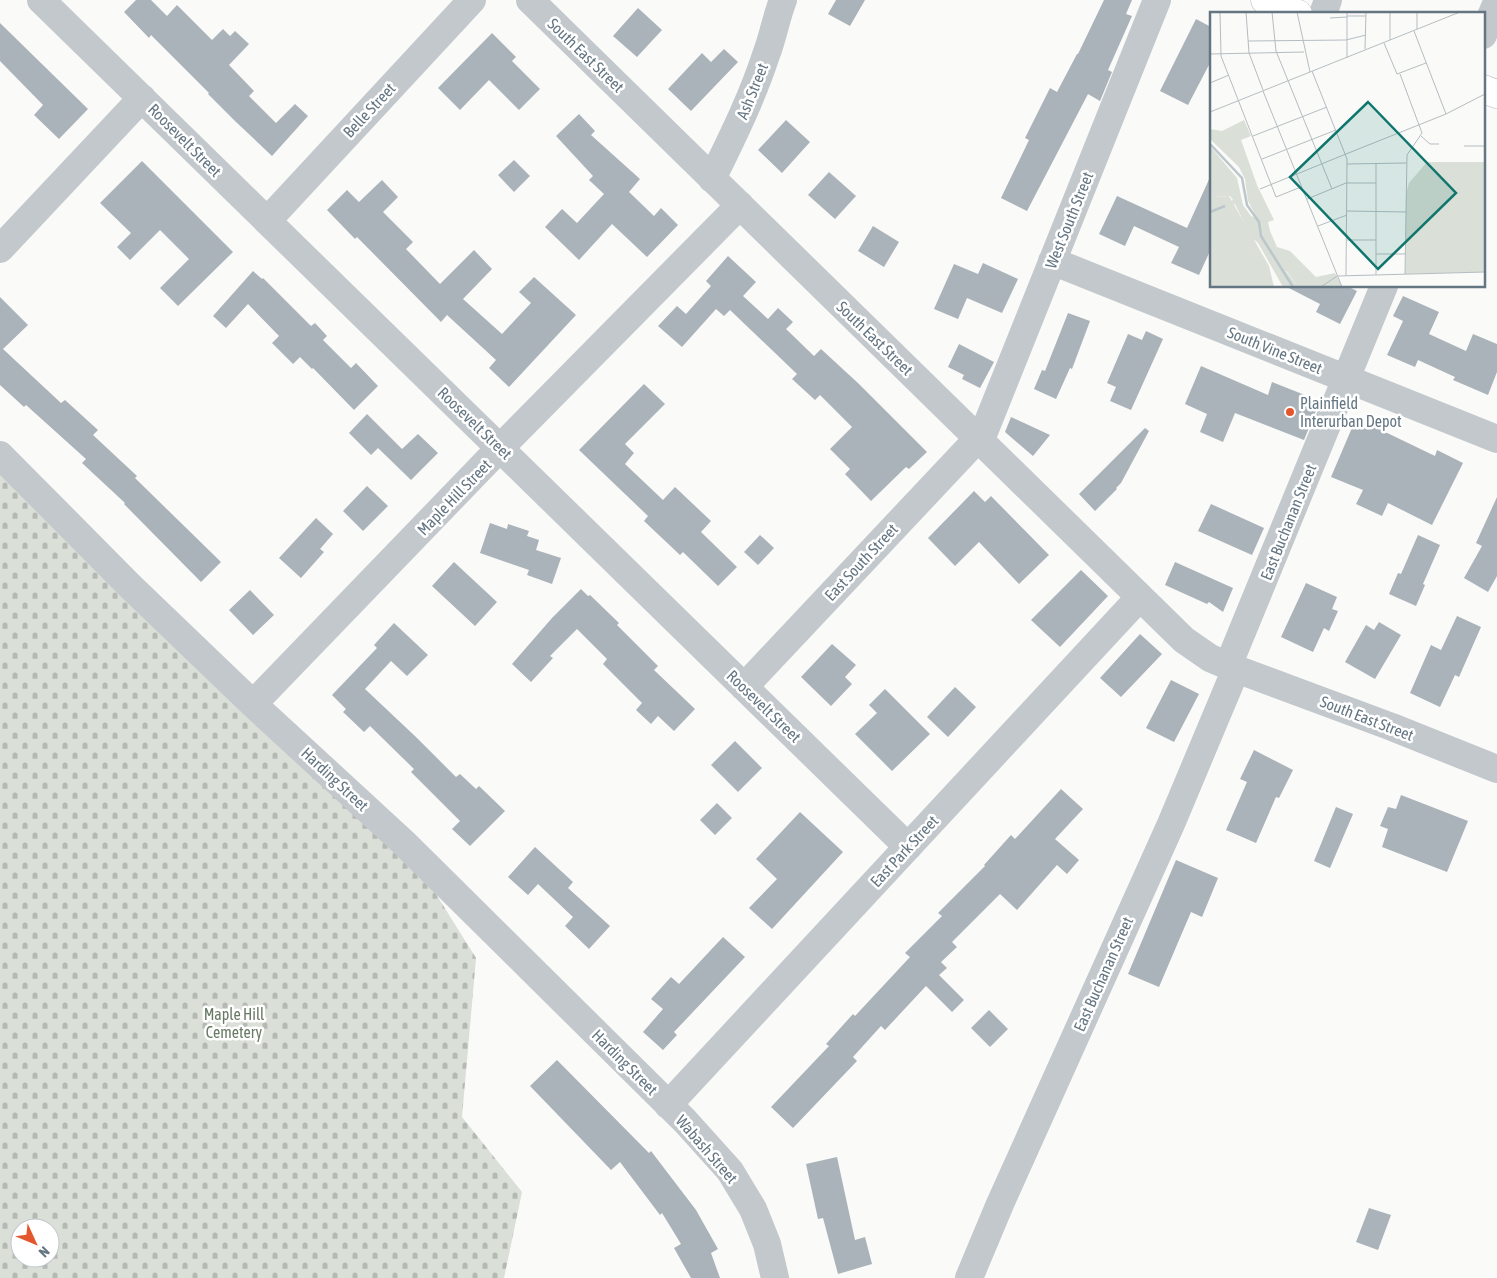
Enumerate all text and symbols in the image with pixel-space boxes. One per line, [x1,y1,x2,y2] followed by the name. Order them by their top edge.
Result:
[1210,12,1484,288] inset map
[544,14,628,96] street label: South East Street
[733,60,771,122] street label: Ash Street
[339,79,399,141] street label: Belle Street
[145,100,225,180] street label: Roosevelt Street
[1041,169,1097,271] street label: West South Street
[833,297,917,379] street label: South East Street
[1225,323,1325,377] street label: South Vine Street
[434,383,516,463] street label: Roosevelt Street
[1300,394,1402,431] place label: Plainfield Interurban Depot
[1284,406,1296,418] marker: Plainfield Interurban Depot
[413,455,496,539] street label: Maple Hill Street
[1257,461,1320,583] street label: East Buchanan Street
[821,520,901,604] street label: East South Street
[723,666,805,746] street label: Roosevelt Street
[1318,692,1416,744] street label: South East Street
[297,744,372,815] street label: Harding Street
[866,811,942,890] street label: East Park Street
[1070,914,1136,1034] street label: East Buchanan Street
[204,1005,265,1042] park label: Maple Hill Cemetery
[588,1026,662,1099] street label: Harding Street
[673,1111,742,1187] street label: Wabash Street
[10,1218,60,1268] north arrow
[36,1244,53,1261] text: N

